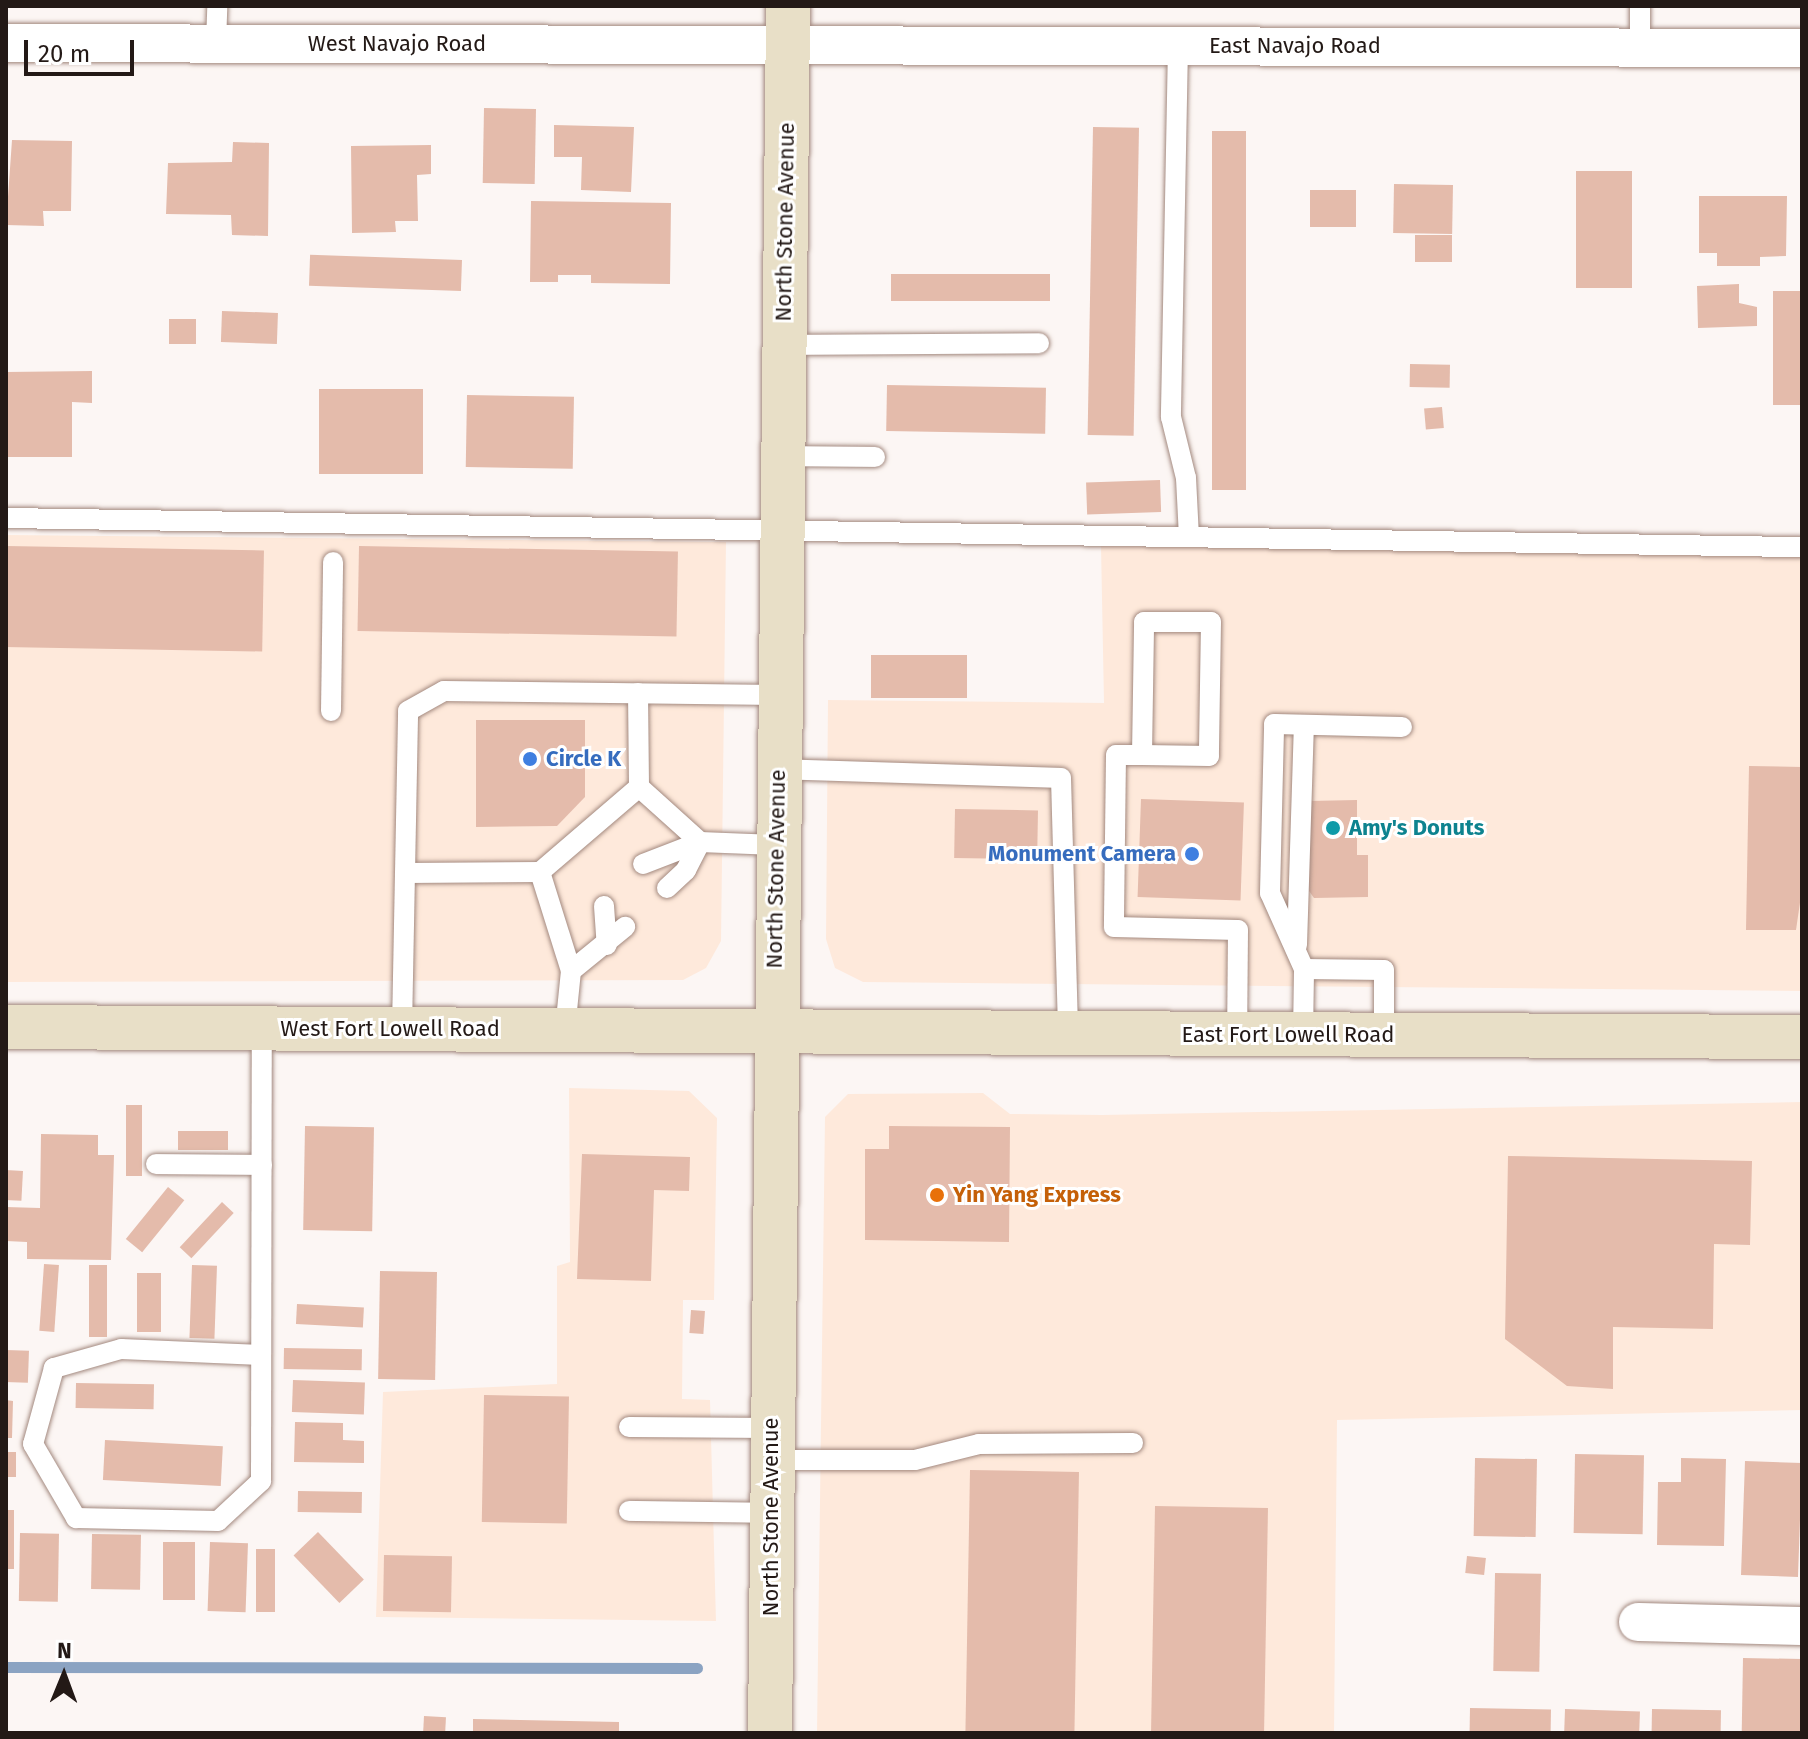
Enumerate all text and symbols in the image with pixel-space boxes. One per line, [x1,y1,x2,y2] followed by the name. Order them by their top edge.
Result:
[28,24,138,74] scale bar
[308,31,486,57] street label: West Navajo Road
[1209,33,1381,59] street label: East Navajo Road
[38,40,90,68] text: 20 m
[770,122,800,322] street label: North Stone Avenue
[546,746,621,772] place label: Circle K
[521,750,539,768] marker: Circle K
[761,769,791,969] street label: North Stone Avenue
[1349,815,1484,841] place label: Amy's Donuts
[1324,819,1342,837] marker: Amy's Donuts
[988,841,1176,867] place label: Monument Camera
[1183,845,1201,863] marker: Monument Camera
[280,1016,500,1042] street label: West Fort Lowell Road
[1182,1022,1394,1048] street label: East Fort Lowell Road
[953,1182,1121,1208] place label: Yin Yang Express
[928,1186,946,1204] marker: Yin Yang Express
[758,1417,784,1617] street label: North Stone Avenue
[24,1635,104,1715] north arrow
[57,1637,72,1664] text: N

